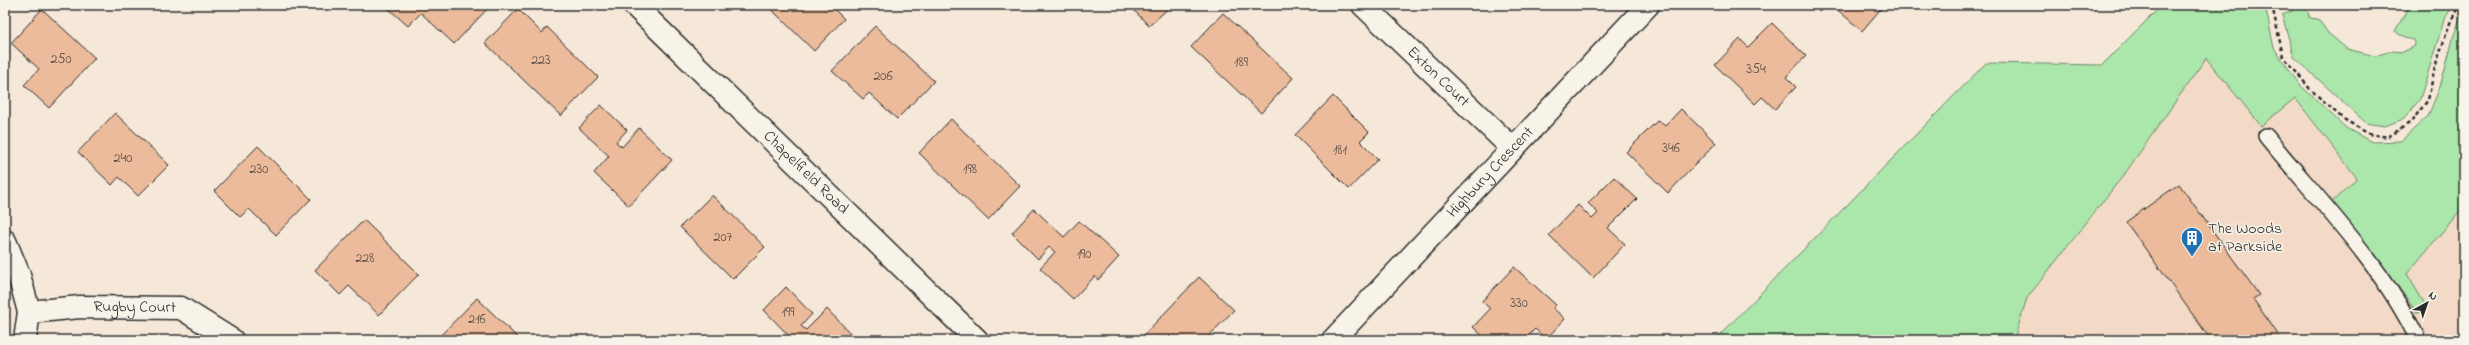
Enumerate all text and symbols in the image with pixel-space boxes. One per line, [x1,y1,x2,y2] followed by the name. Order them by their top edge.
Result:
[1401,41,1475,113] street label: Exton Court
[50,49,72,70] house number: 250
[531,50,551,71] house number: 223
[1234,52,1249,73] house number: 189
[1746,59,1766,80] house number: 354
[873,66,893,87] house number: 206
[1441,121,1540,224] street label: Highbury Crescent
[757,125,854,220] street label: Chapelfield Road
[1662,138,1680,159] house number: 346
[1333,140,1348,161] house number: 181
[114,148,132,169] house number: 240
[250,159,268,180] house number: 230
[963,159,977,180] house number: 198
[2208,217,2283,259] place label: The Woods at Parkside
[2179,225,2205,258] building icon: The Woods at Parkside
[714,227,733,248] house number: 207
[1077,244,1091,265] house number: 190
[355,248,375,269] house number: 228
[2407,283,2447,323] north arrow
[2425,288,2441,305] text: N
[1510,293,1528,314] house number: 330
[93,295,177,320] street label: Rugby Court
[782,302,795,323] house number: 199
[468,309,486,330] house number: 216

